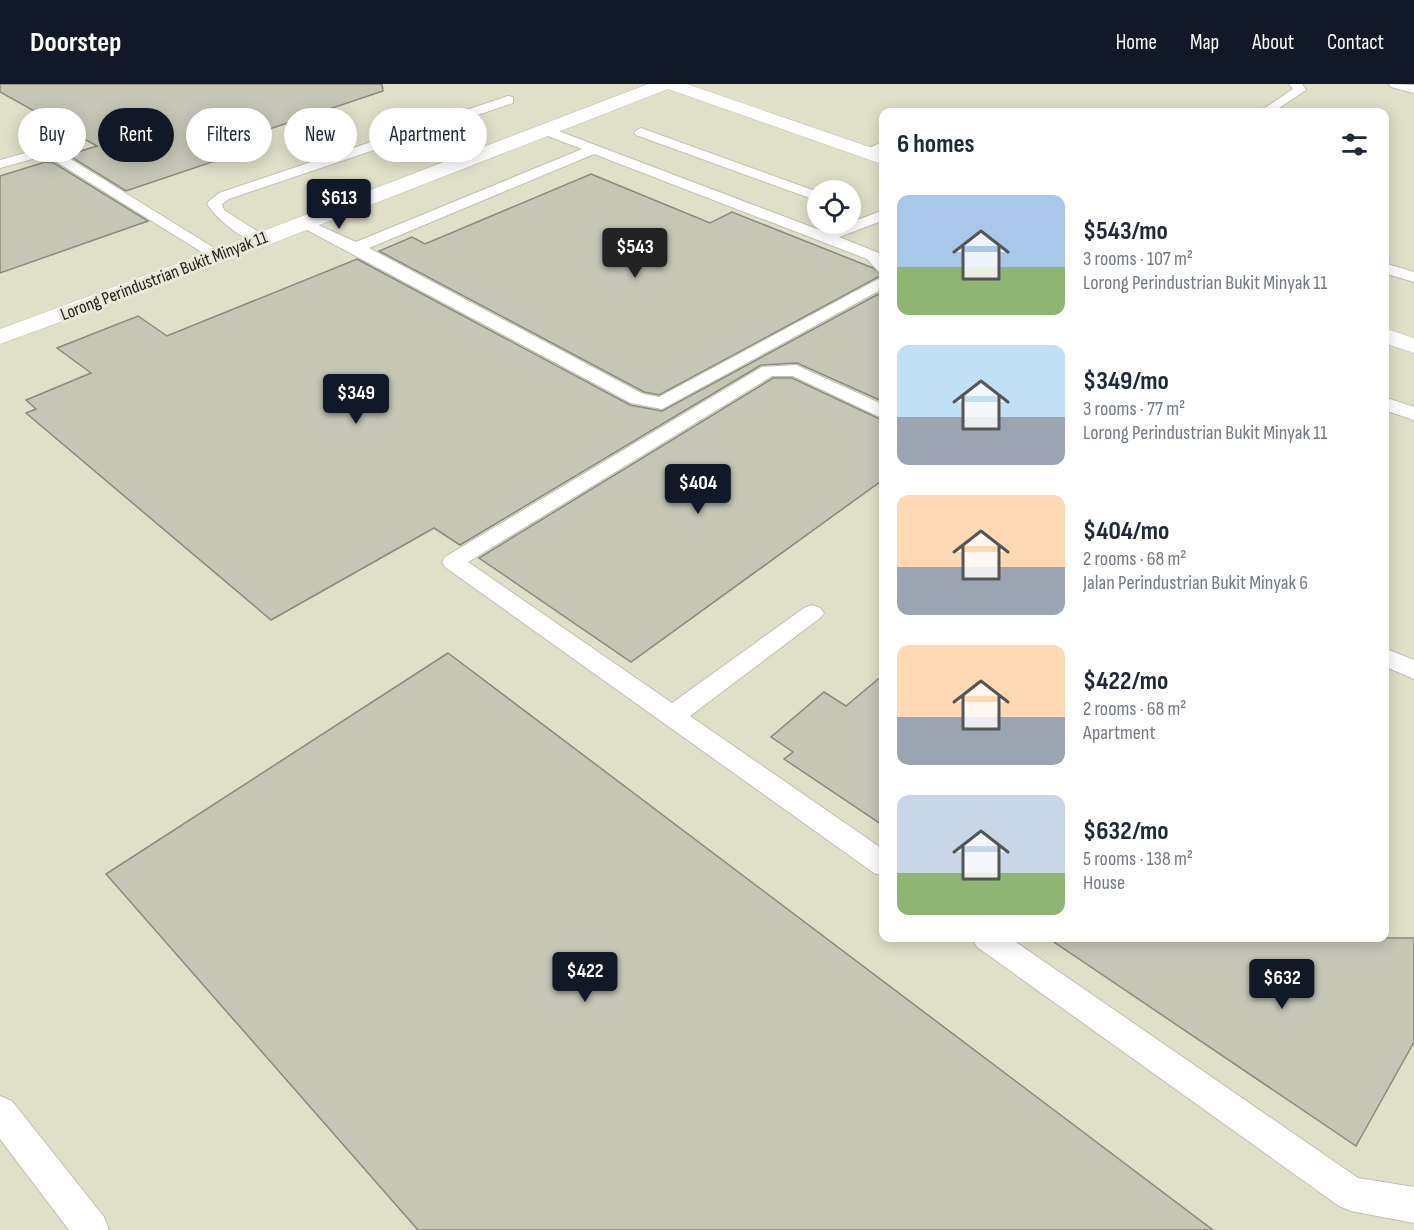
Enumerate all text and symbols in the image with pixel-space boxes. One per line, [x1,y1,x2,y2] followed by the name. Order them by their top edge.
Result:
[30,26,121,59] text: Doorstep
[1116,30,1157,55] text: Home
[1190,30,1219,55] text: Map
[1252,30,1294,55] text: About
[1327,30,1384,55] text: Contact
[18,108,86,162] chip: Buy
[98,108,174,162] chip: Rent
[186,108,272,162] chip: Filters
[284,108,357,162] chip: New
[369,108,487,162] chip: Apartment
[1338,128,1371,161] icon: filters
[897,129,975,160] text: 6 homes
[303,179,375,230] pin: $613
[807,180,861,234] map controls
[807,180,861,234] button: locate
[321,186,357,210] text: $613
[1083,216,1168,247] text: $543/mo
[945,219,1017,291] icon: home
[58,227,271,325] street label: Lorong Perindustrian Bukit Minyak 11
[599,228,671,279] pin: $543
[616,235,654,259] text: $543
[1083,247,1193,271] text: 3 rooms · 107 m²
[1083,271,1327,295] text: Lorong Perindustrian Bukit Minyak 11
[1083,366,1169,397] text: $349/mo
[945,369,1017,441] icon: home
[320,374,392,425] pin: $349
[337,381,375,405] text: $349
[1083,397,1185,421] text: 3 rooms · 77 m²
[1083,421,1327,445] text: Lorong Perindustrian Bukit Minyak 11
[662,464,734,515] pin: $404
[679,471,717,495] text: $404
[1083,516,1169,547] text: $404/mo
[945,519,1017,591] icon: home
[1083,547,1187,571] text: 2 rooms · 68 m²
[1083,571,1308,595] text: Jalan Perindustrian Bukit Minyak 6
[1083,666,1168,697] text: $422/mo
[945,669,1017,741] icon: home
[1083,697,1187,721] text: 2 rooms · 68 m²
[1083,721,1156,745] text: Apartment
[1083,816,1169,847] text: $632/mo
[945,819,1017,891] icon: home
[1083,847,1193,871] text: 5 rooms · 138 m²
[1083,871,1125,895] text: House
[549,952,621,1003] pin: $422
[566,959,604,983] text: $422
[1246,959,1318,1010] pin: $632
[1263,966,1301,990] text: $632

